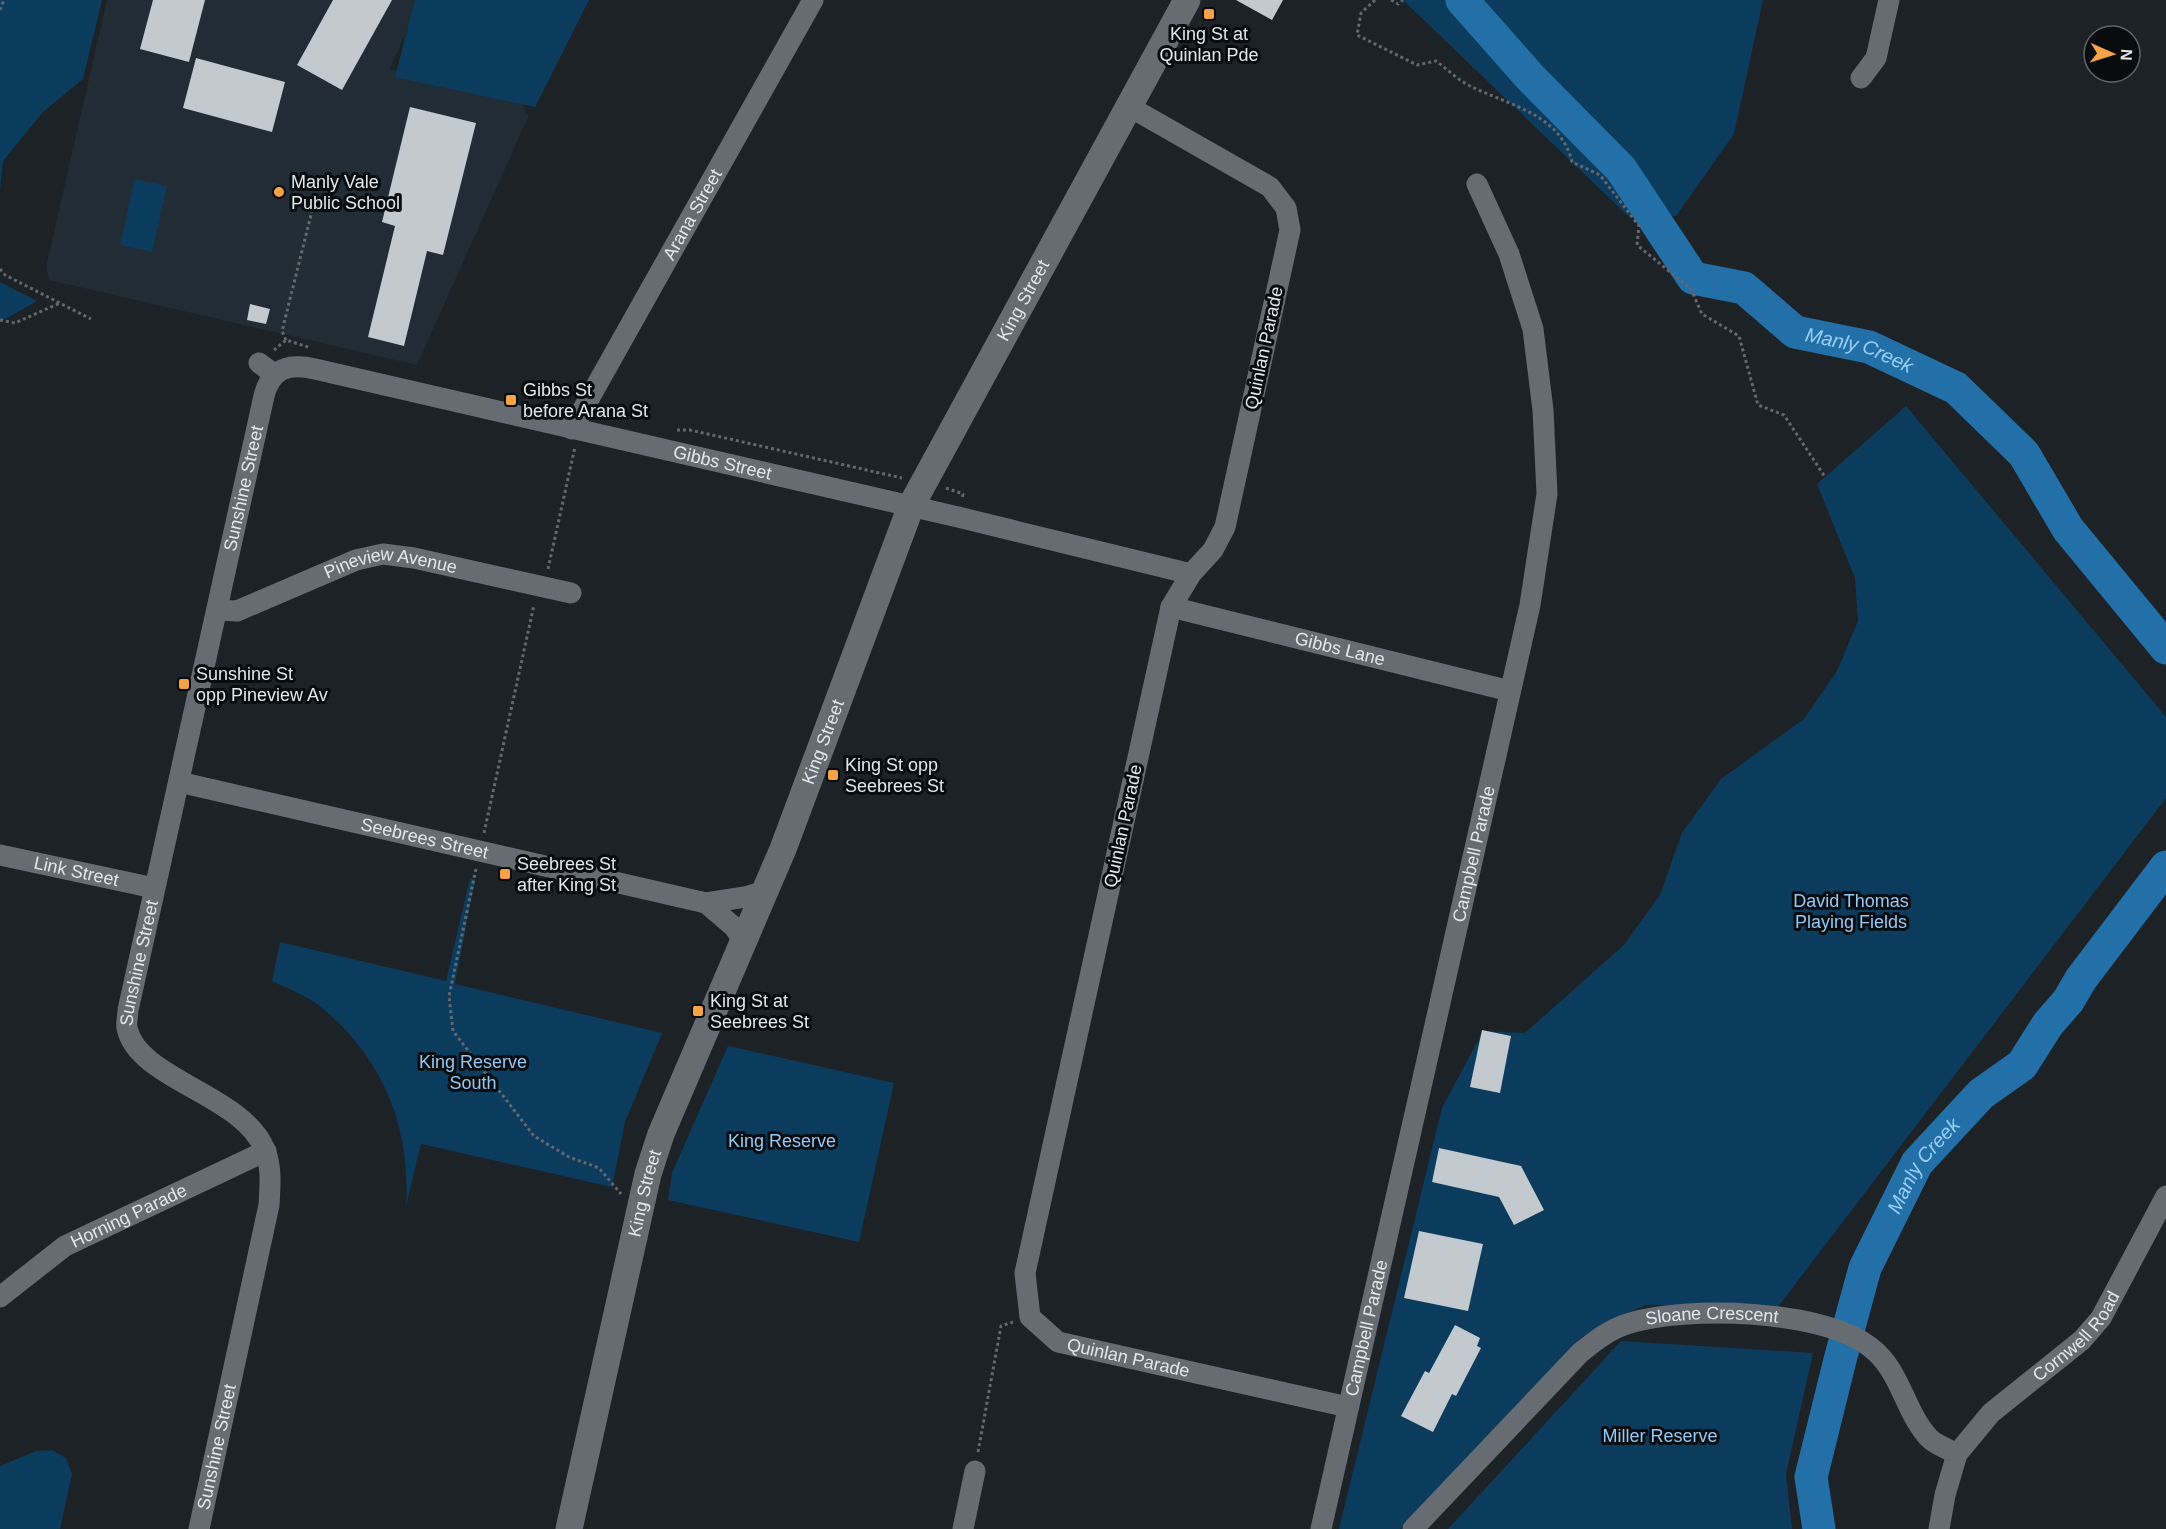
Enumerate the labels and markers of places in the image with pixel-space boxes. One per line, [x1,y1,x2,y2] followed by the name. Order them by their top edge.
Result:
[1202,7,1216,21] marker: King St at Quinlan Pde
[1159,24,1259,65] place label: King St at Quinlan Pde
[291,172,400,213] place label: Manly Vale Public School
[272,185,286,199] marker: Manly Vale Public School
[523,380,648,421] place label: Gibbs St before Arana St
[504,393,518,407] marker: Gibbs St before Arana St
[196,664,328,705] place label: Sunshine St opp Pineview Av
[177,677,191,691] marker: Sunshine St opp Pineview Av
[845,755,944,796] place label: King St opp Seebrees St
[826,768,840,782] marker: King St opp Seebrees St
[517,854,616,895] place label: Seebrees St after King St
[498,867,512,881] marker: Seebrees St after King St
[710,991,809,1032] place label: King St at Seebrees St
[691,1004,705,1018] marker: King St at Seebrees St

